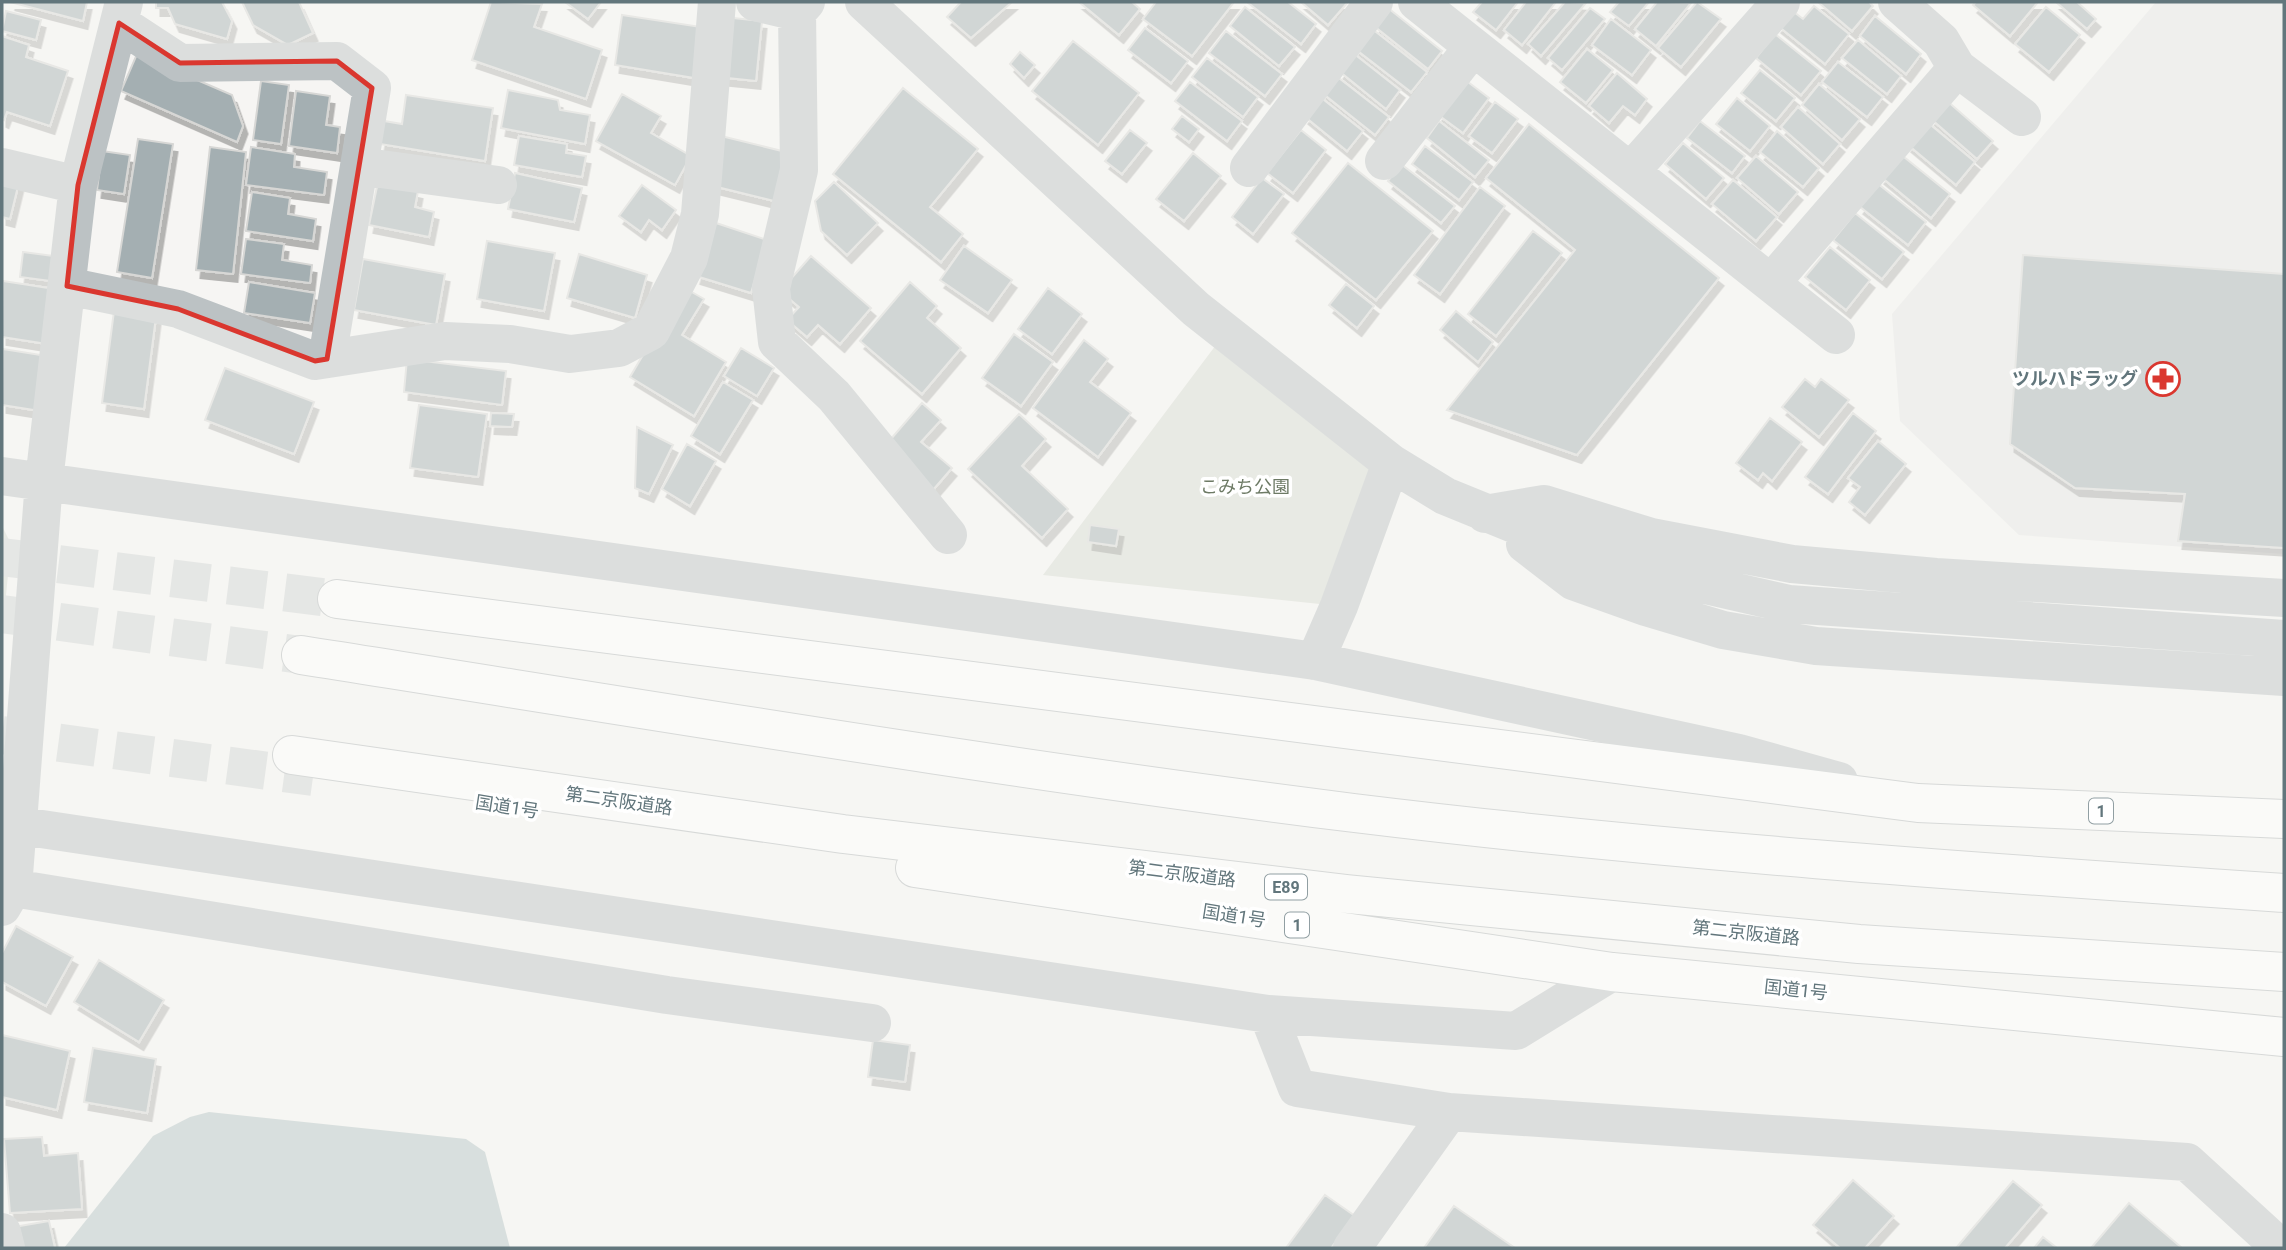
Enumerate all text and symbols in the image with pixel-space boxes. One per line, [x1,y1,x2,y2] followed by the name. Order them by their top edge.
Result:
[2144,360,2182,398] pharmacy icon: ツルハドラッグ
[2012,368,2138,389] place label: ツルハドラッグ
[1200,476,1290,497] park label: こみち公園
[564,783,674,818] street label: 第二京阪道路
[474,791,540,822] street label: 国道1号
[2089,798,2113,824] road number: 1
[1127,857,1237,891] street label: 第二京阪道路
[1265,874,1307,900] road number: E89
[1201,900,1267,931] street label: 国道1号
[1285,912,1309,937] road number: 1
[1691,916,1801,949] street label: 第二京阪道路
[1763,976,1829,1003] street label: 国道1号

